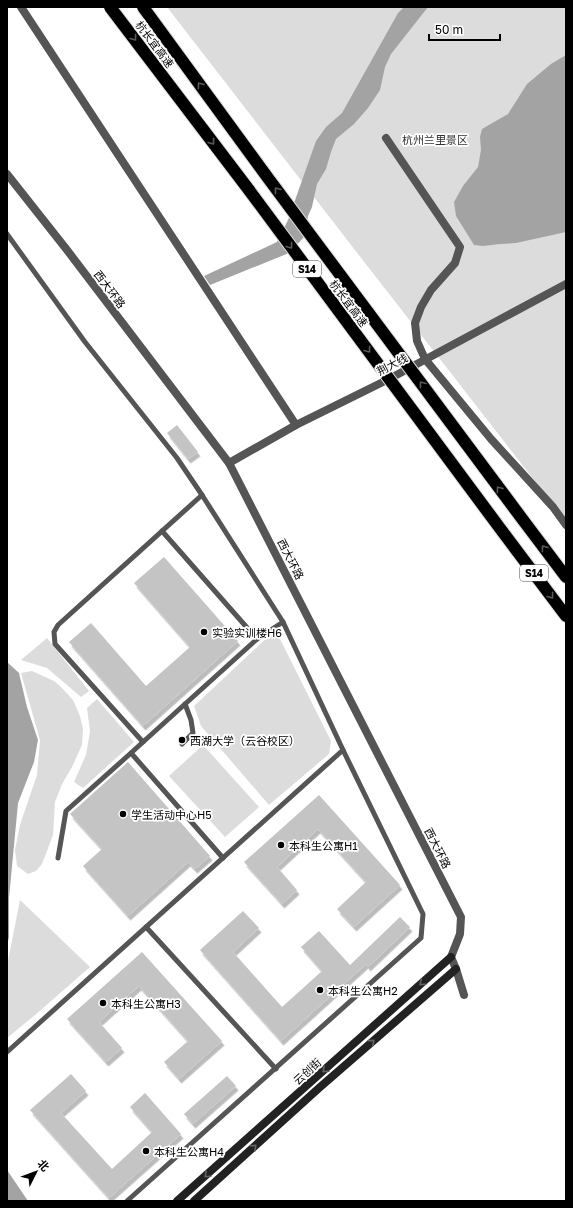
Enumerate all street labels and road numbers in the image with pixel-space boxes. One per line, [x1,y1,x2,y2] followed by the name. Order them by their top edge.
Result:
[133,18,177,70] street label: 杭长宜高速
[293,261,321,277] road number: S14
[92,268,128,310] street label: 西大环路
[327,277,371,329] street label: 杭长宜高速
[374,351,410,377] street label: 荆大线
[275,536,307,582] street label: 西大环路
[520,565,548,581] road number: S14
[422,825,454,871] street label: 西大环路
[290,1055,324,1087] street label: 云创街

